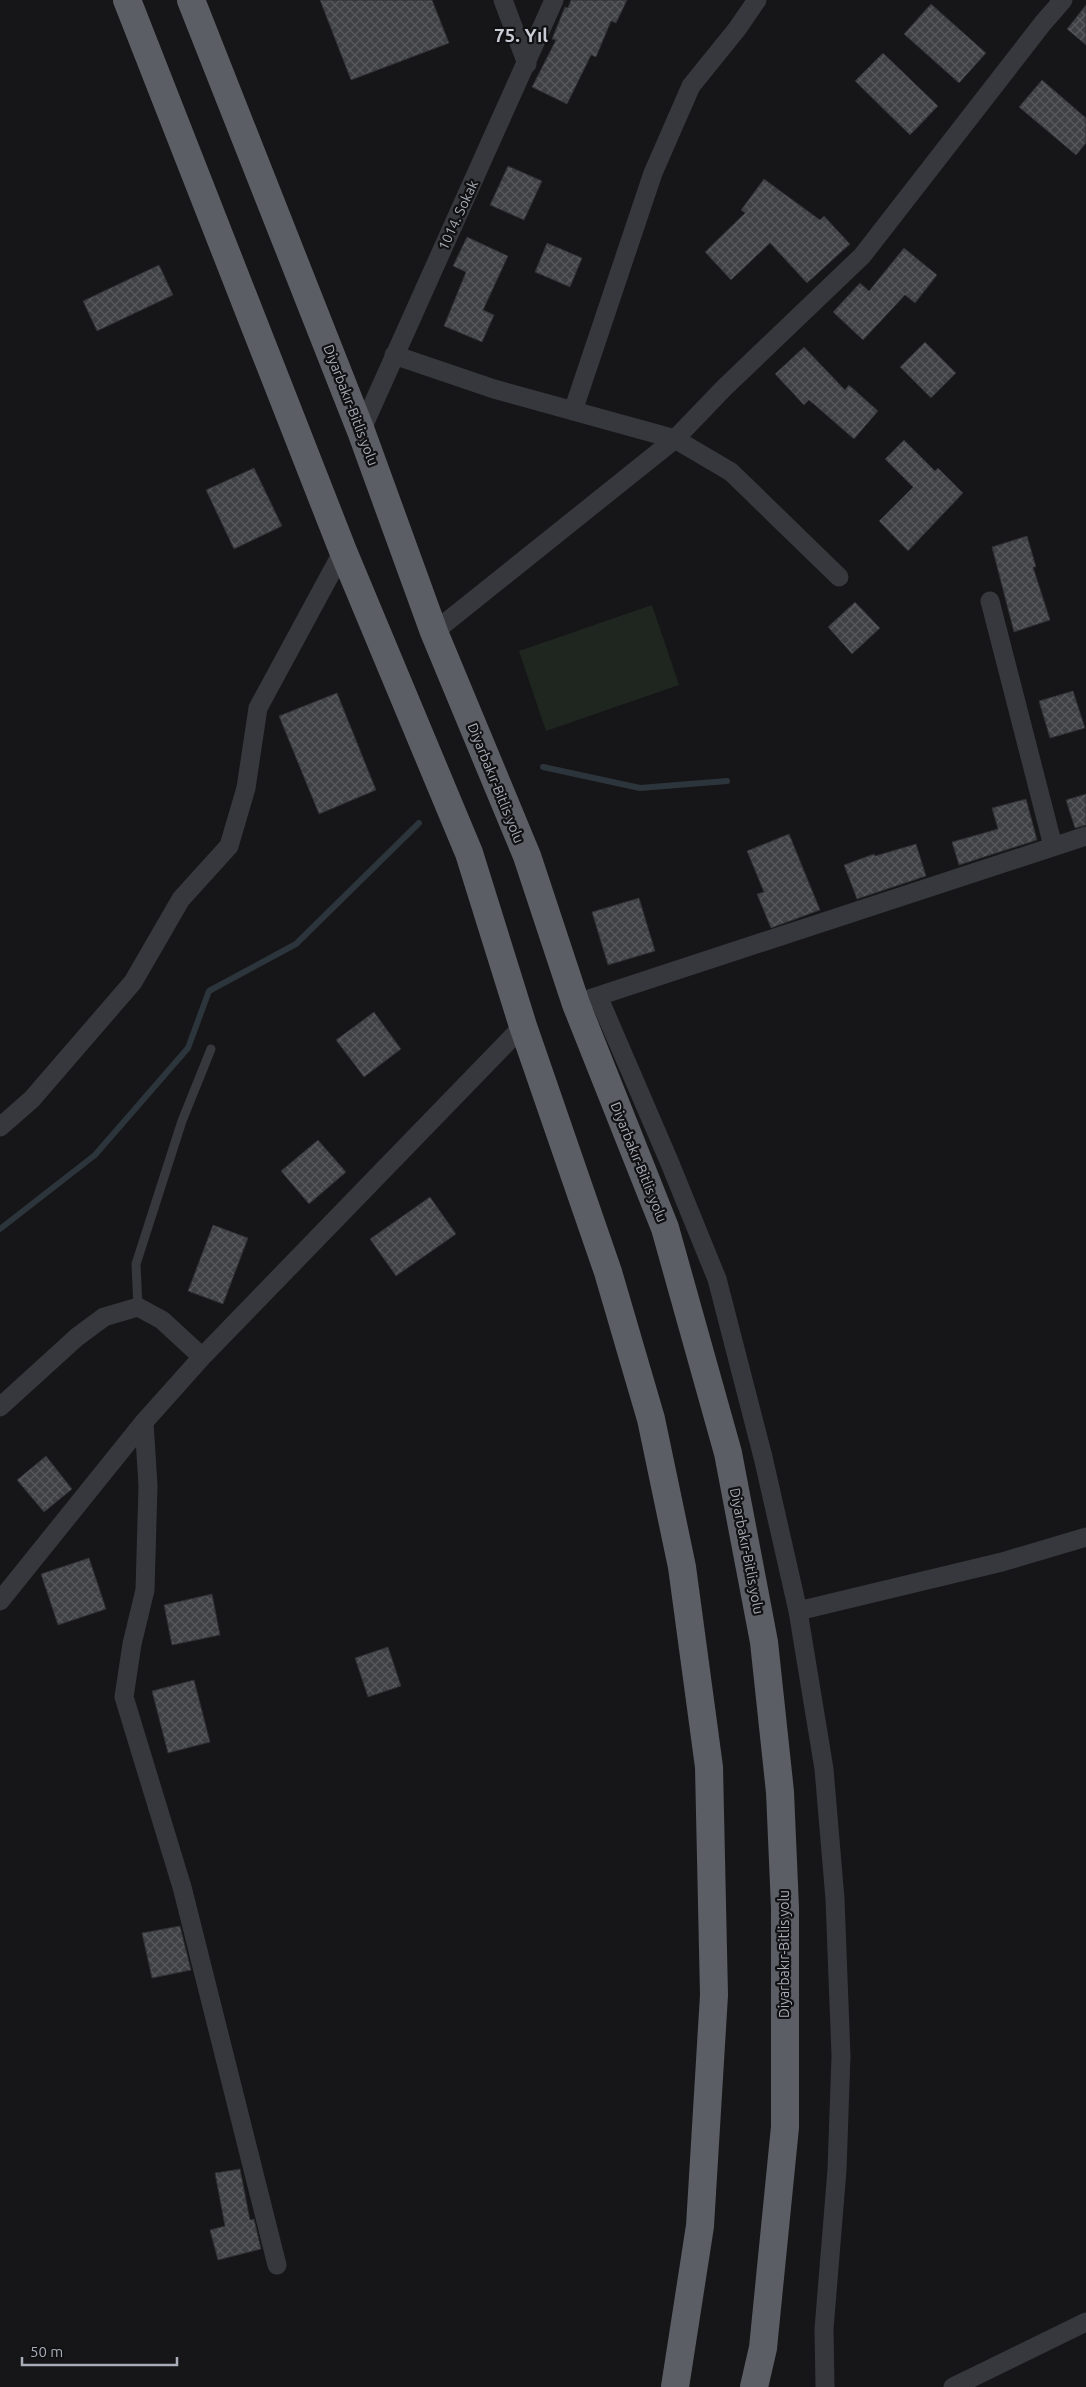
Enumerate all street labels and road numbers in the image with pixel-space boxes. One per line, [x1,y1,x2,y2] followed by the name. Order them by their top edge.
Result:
[435,178,481,252] street label: 1014. Sokak
[321,342,381,468] street label: Diyarbakır-Bitlis yolu
[465,721,527,845] street label: Diyarbakır-Bitlis yolu
[608,1100,670,1224] street label: Diyarbakır-Bitlis yolu
[727,1487,767,1615] street label: Diyarbakır-Bitlis yolu
[776,1890,792,2018] street label: Diyarbakır-Bitlis yolu

